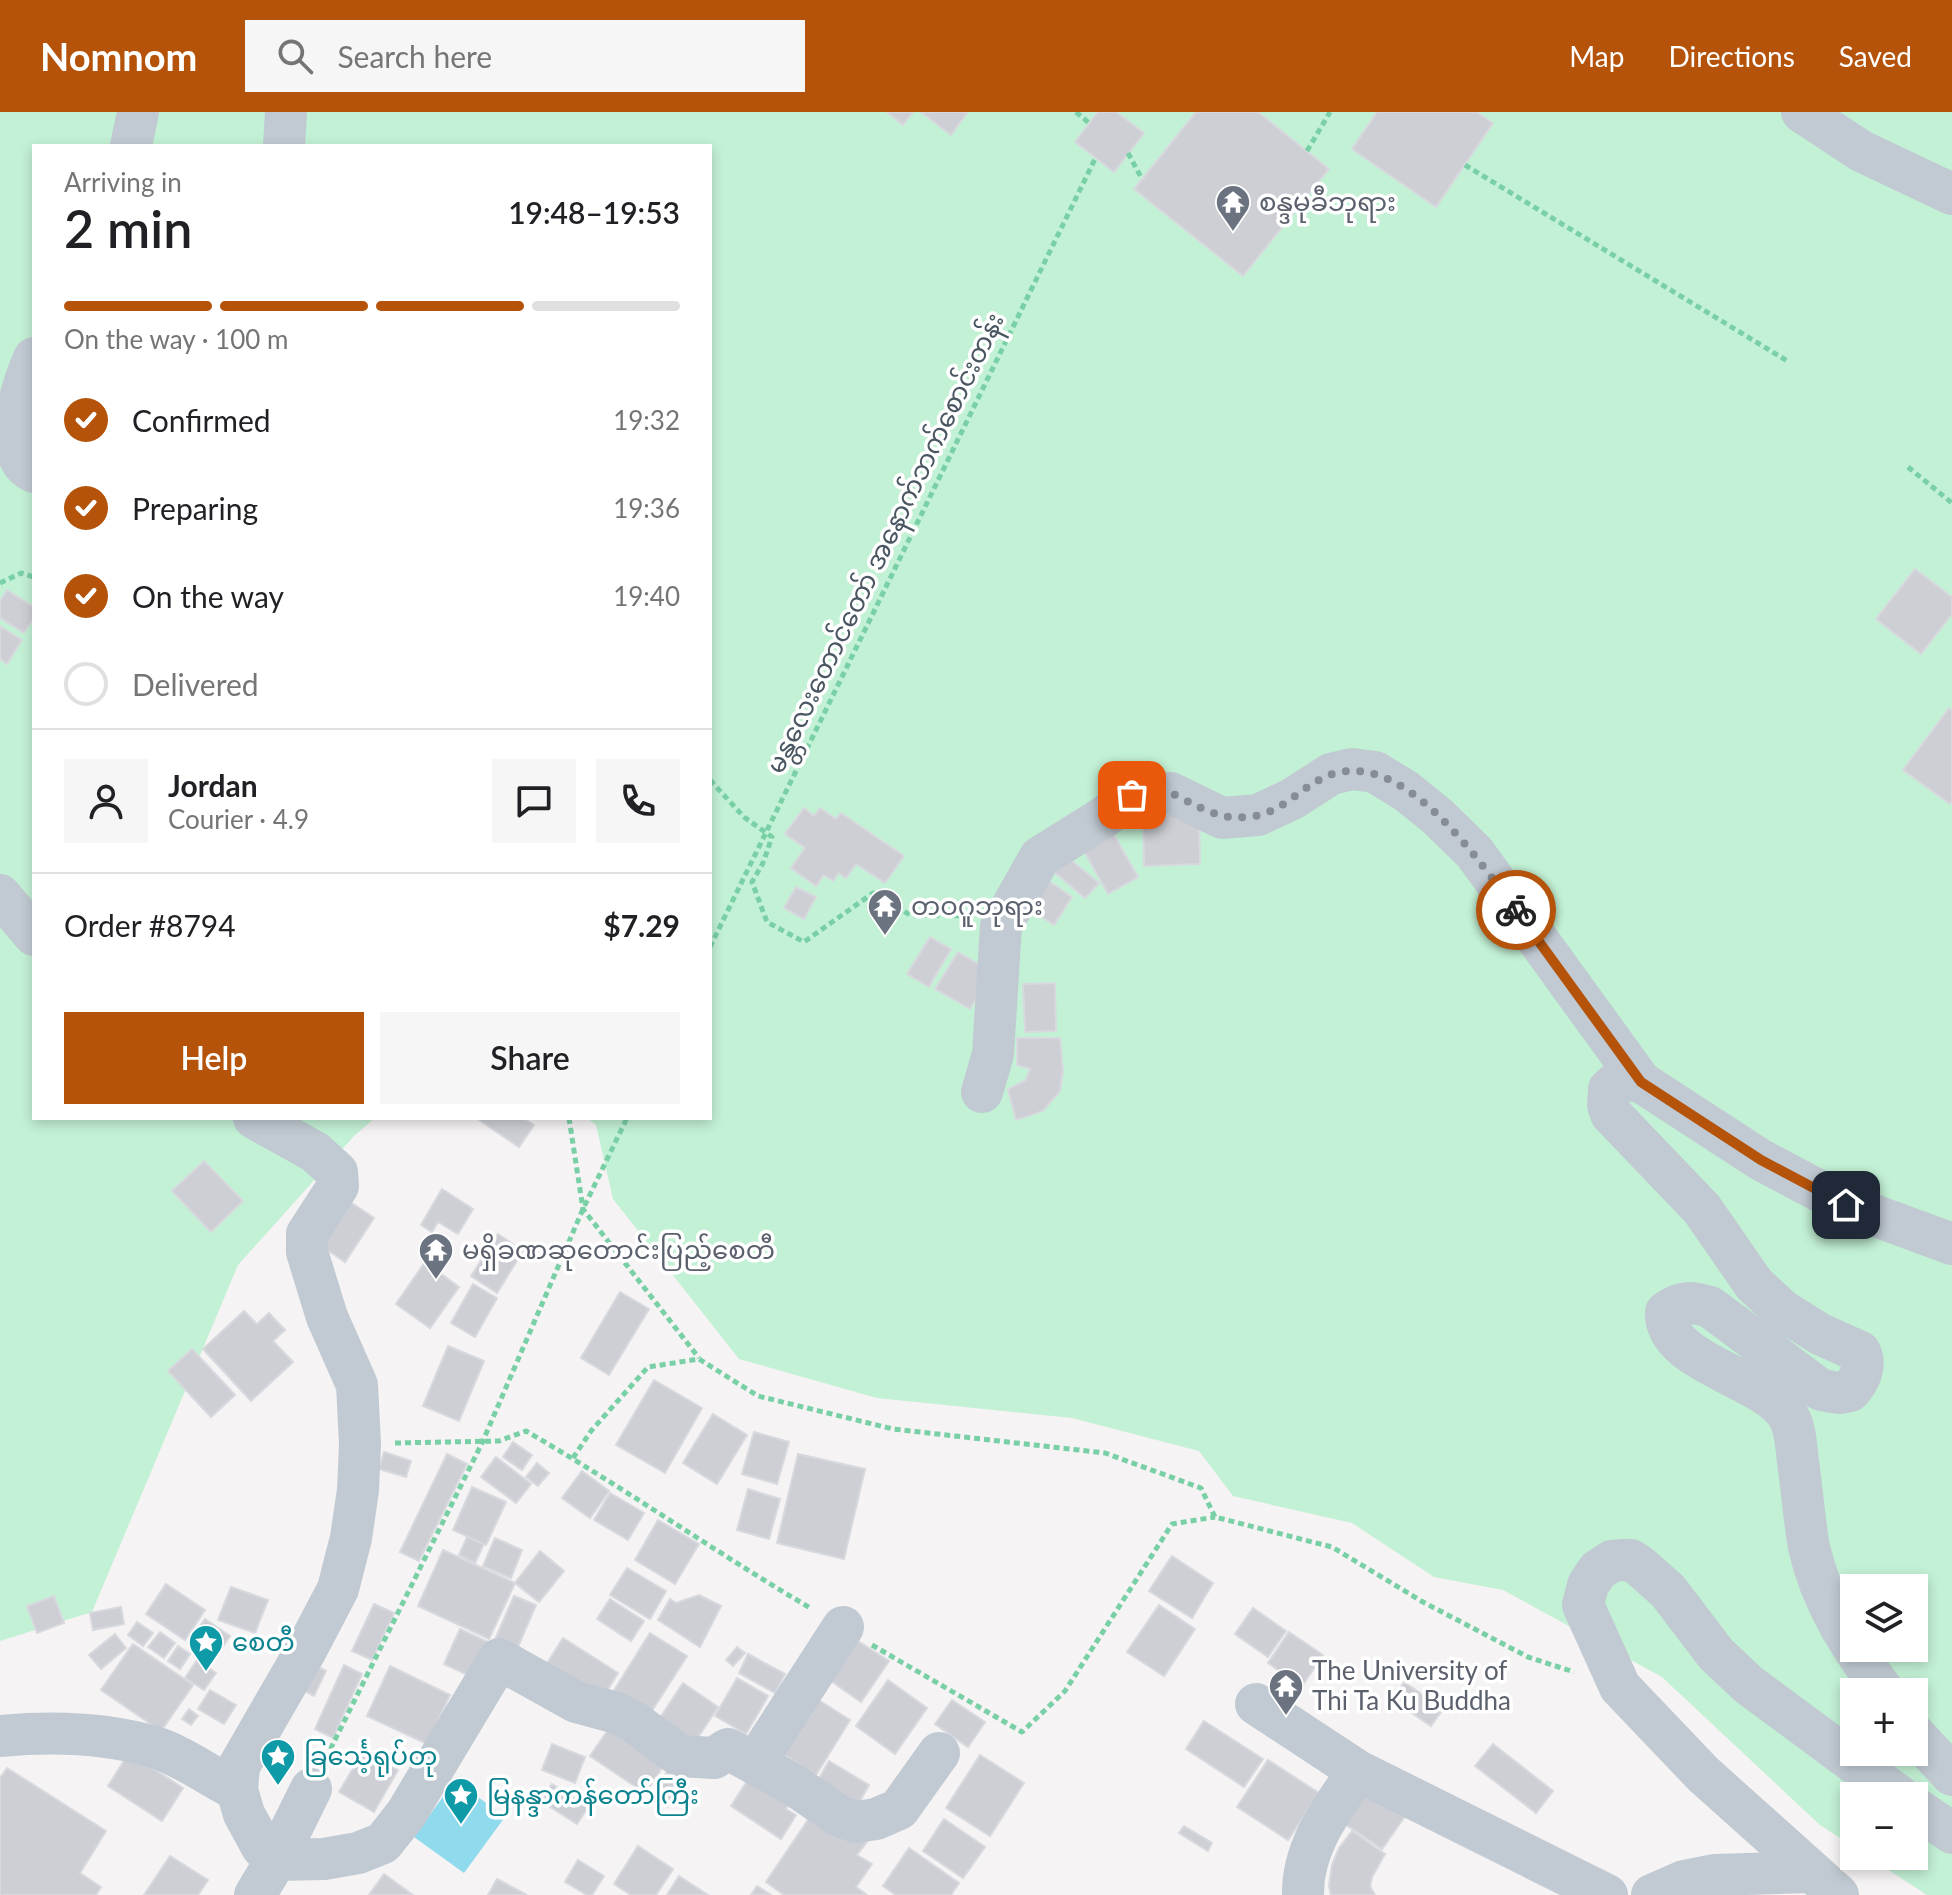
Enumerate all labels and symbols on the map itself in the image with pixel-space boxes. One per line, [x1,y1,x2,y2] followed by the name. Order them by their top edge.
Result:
[1214,183,1252,233] temple icon: စန္ဒမုခီဘုရား
[1259,185,1396,224] place label: စန္ဒမုခီဘုရား
[758,307,1015,781] street label: မန္တလေးတောင်တော် အနောက်ဘက်စောင်းတန်း
[1098,761,1166,829] pin
[1476,870,1556,950] courier
[866,887,904,937] temple icon: တဝဂူဘုရား
[911,889,1043,927] place label: တဝဂူဘုရား
[1812,1171,1880,1239] pin
[417,1231,455,1281] temple icon: မရှိခဏဆုတောင်းပြည့်စေတီ
[462,1233,775,1271] place label: မရှိခဏဆုတောင်းပြည့်စေတီ
[187,1623,225,1673] place icon: စေတီ
[232,1625,295,1657] place label: စေတီ
[1312,1654,1511,1716] place label: The University of Thi Ta Ku Buddha
[1267,1667,1305,1717] temple icon: The University of Thi Ta Ku Buddha
[259,1737,297,1787] place icon: ခြင်္သေ့ရုပ်တု
[304,1739,437,1777] place label: ခြင်္သေ့ရုပ်တု
[442,1776,480,1826] place icon: မြနန္ဒာကန်တော်ကြီး
[487,1778,699,1817] place label: မြနန္ဒာကန်တော်ကြီး

